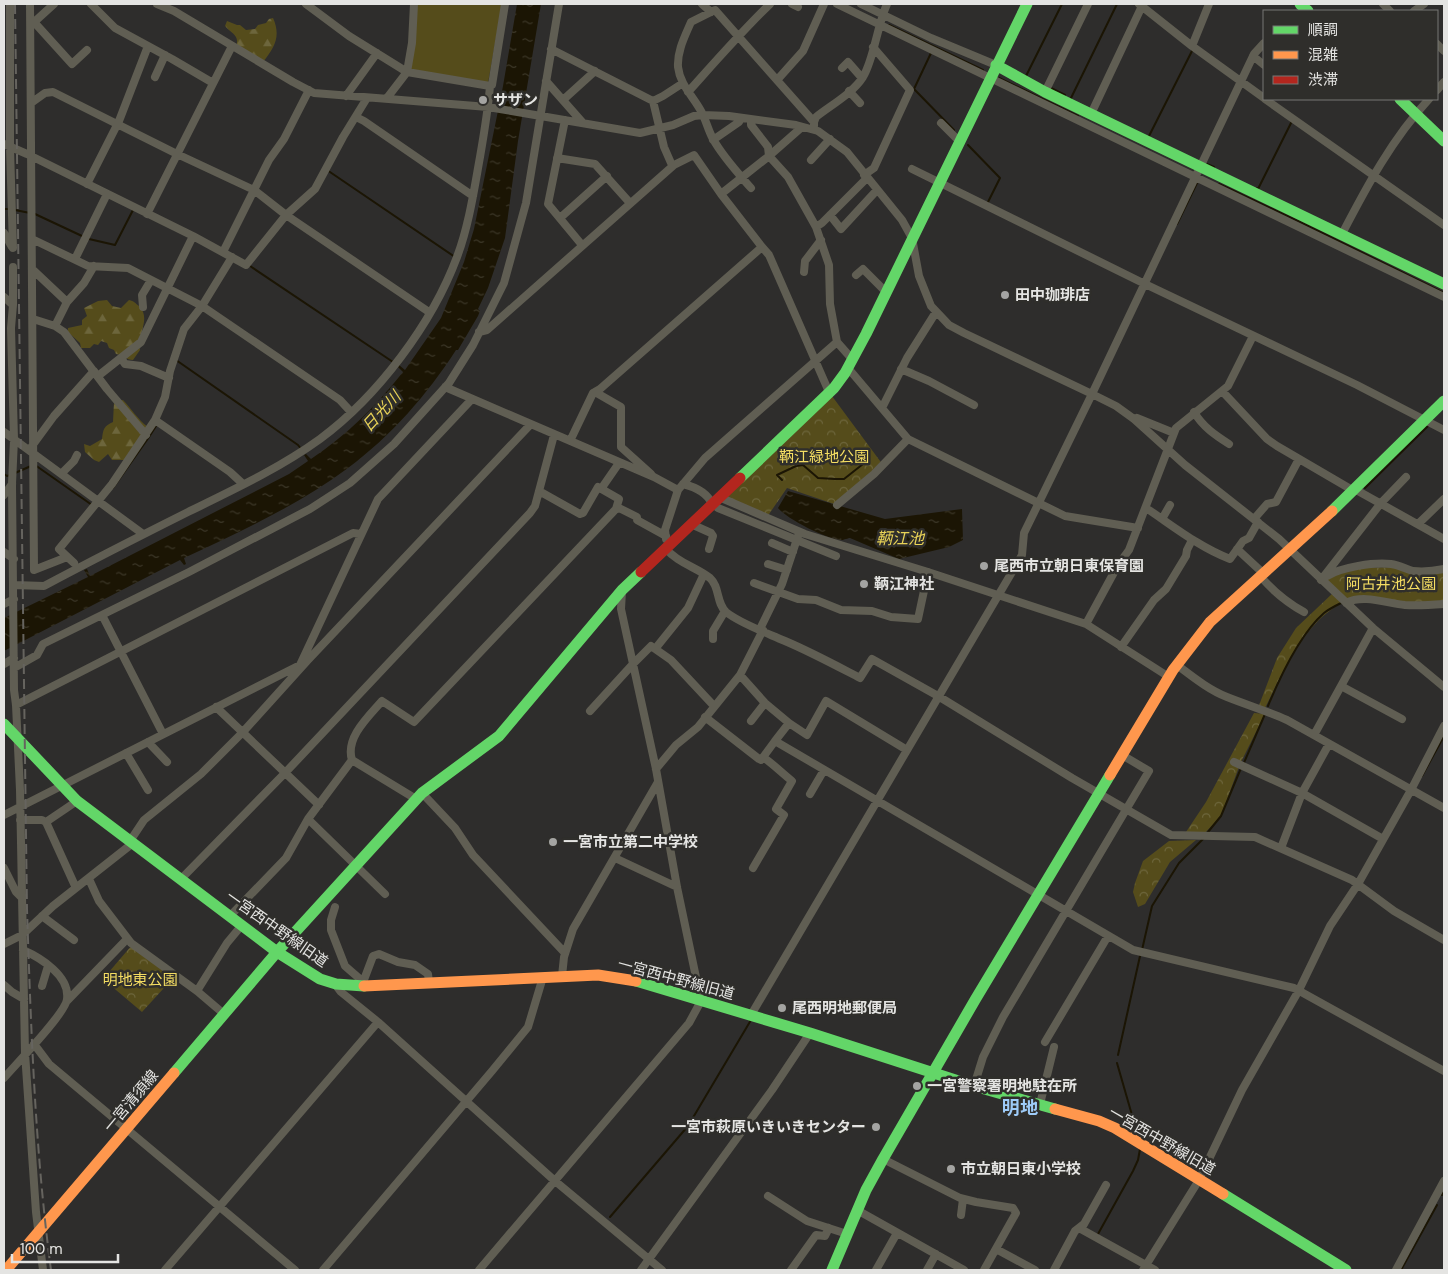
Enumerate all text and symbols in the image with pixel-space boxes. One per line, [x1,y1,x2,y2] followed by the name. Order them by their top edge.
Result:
[1263,10,1438,100] legend
[1308,20,1338,40] text: 順調
[1308,45,1338,65] text: 混雑
[1308,70,1338,90] text: 渋滞
[493,90,538,110] place label: サザン
[477,94,489,106] marker: サザン
[1015,285,1090,305] place label: 田中珈琲店
[999,289,1011,301] marker: 田中珈琲店
[357,385,407,436] water label: 日光川
[779,447,869,467] park label: 鞆江緑地公園
[876,528,926,549] water label: 鞆江池
[994,556,1144,576] place label: 尾西市立朝日東保育園
[978,560,990,572] marker: 尾西市立朝日東保育園
[874,574,934,594] place label: 鞆江神社
[1346,574,1436,594] park label: 阿古井池公園
[858,578,870,590] marker: 鞆江神社
[563,832,698,852] place label: 一宮市立第二中学校
[547,836,559,848] marker: 一宮市立第二中学校
[222,886,332,972] street label: 一宮西中野線旧道
[615,954,737,1004] street label: 一宮西中野線旧道
[102,970,178,990] park label: 明地東公園
[792,998,897,1018] place label: 尾西明地郵便局
[776,1002,788,1014] marker: 尾西明地郵便局
[99,1066,163,1136] street label: 一宮清須線
[927,1076,1077,1096] place label: 一宮警察署明地駐在所
[911,1080,923,1092] marker: 一宮警察署明地駐在所
[1002,1096,1038,1120] district label: 明地
[1105,1102,1219,1180] street label: 一宮西中野線旧道
[671,1117,866,1137] place label: 一宮市萩原いきいきセンター
[870,1121,882,1133] marker: 一宮市萩原いきいきセンター
[961,1159,1081,1179] place label: 市立朝日東小学校
[945,1163,957,1175] marker: 市立朝日東小学校
[12,1232,119,1264] scale bar
[20,1239,63,1259] text: 100 m

